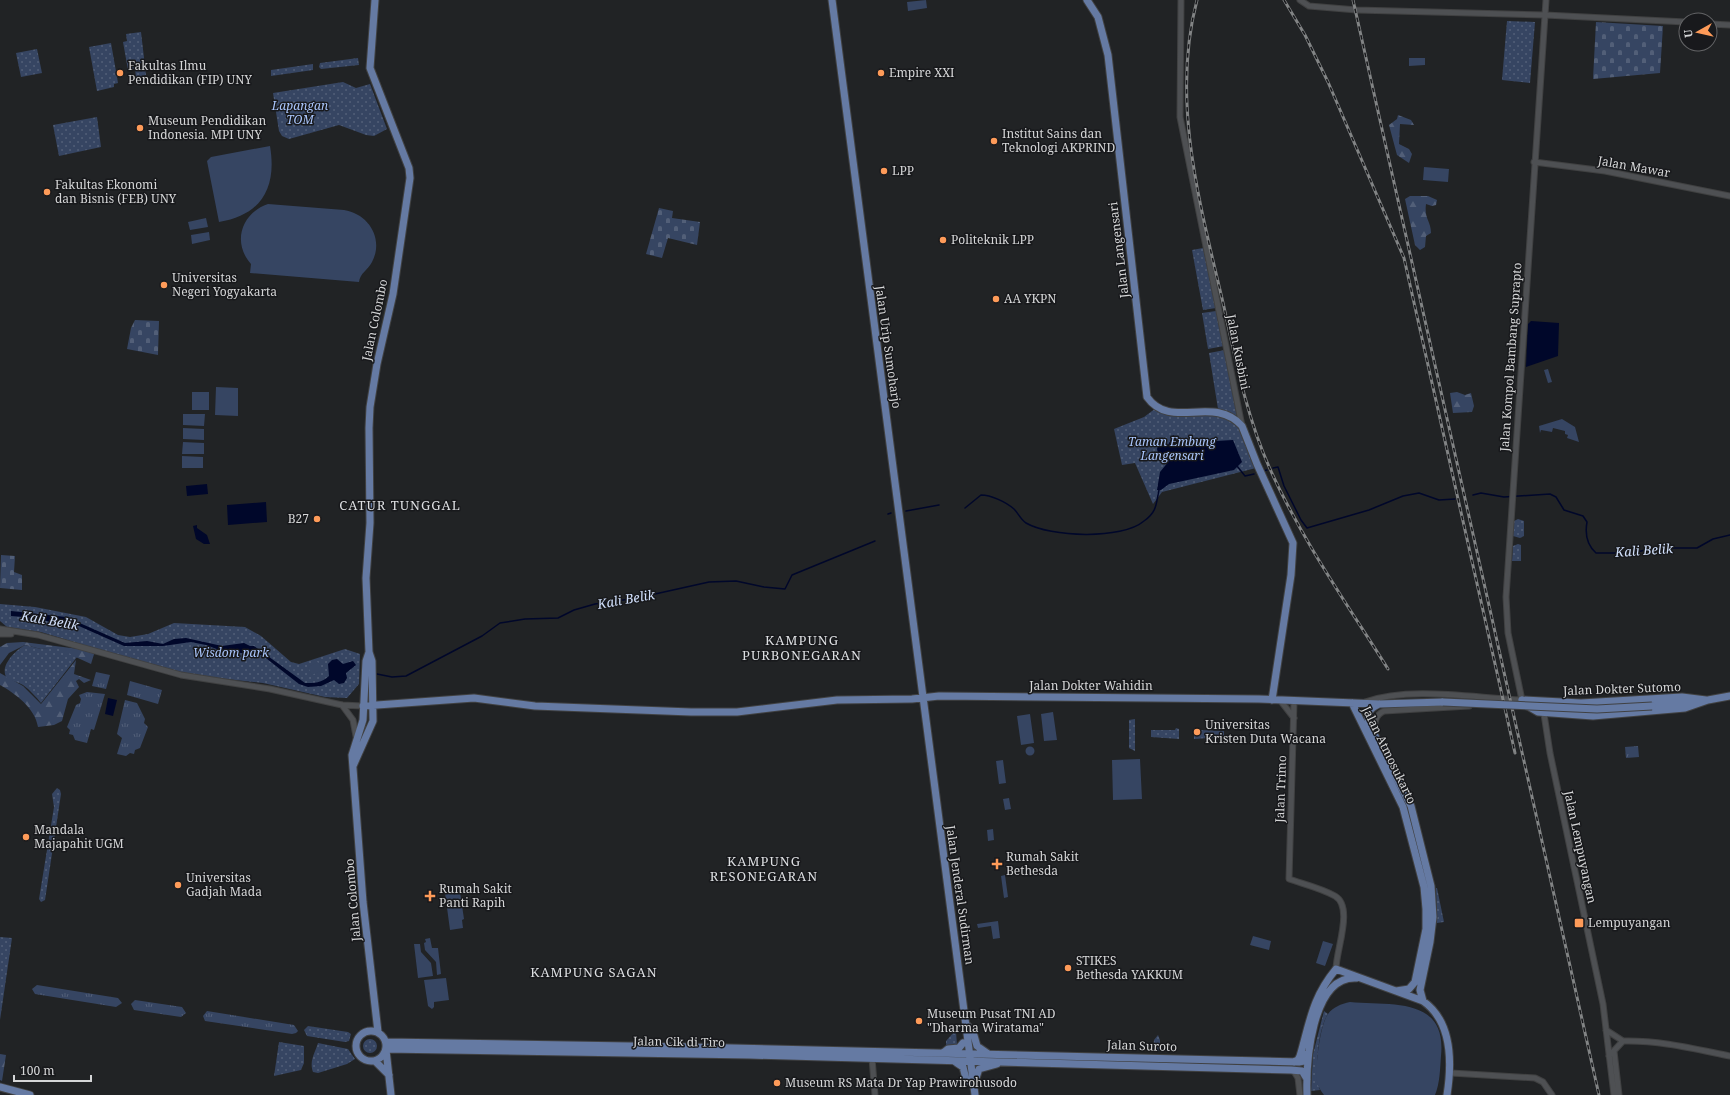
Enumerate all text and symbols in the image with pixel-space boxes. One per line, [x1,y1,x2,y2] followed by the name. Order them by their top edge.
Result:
[1678,12,1718,52] north arrow
[1679,28,1696,39] text: U
[128,57,252,88] place label: Fakultas Ilmu Pendidikan (FIP) UNY
[889,64,954,81] place label: Empire XXI
[115,68,125,78] marker: Fakultas Ilmu Pendidikan (FIP) UNY
[876,68,886,78] marker: Empire XXI
[271,97,328,128] park label: Lapangan TOM
[148,112,266,143] place label: Museum Pendidikan Indonesia. MPI UNY
[135,123,145,133] marker: Museum Pendidikan Indonesia. MPI UNY
[1002,125,1115,156] place label: Institut Sains dan Teknologi AKPRIND
[989,136,999,146] marker: Institut Sains dan Teknologi AKPRIND
[1596,152,1672,181] street label: Jalan Mawar
[892,162,914,179] place label: LPP
[879,166,889,176] marker: LPP
[55,176,177,207] place label: Fakultas Ekonomi dan Bisnis (FEB) UNY
[42,187,52,197] marker: Fakultas Ekonomi dan Bisnis (FEB) UNY
[1104,201,1133,300] street label: Jalan Langensari
[951,231,1034,248] place label: Politeknik LPP
[938,235,948,245] marker: Politeknik LPP
[1495,262,1526,453] street label: Jalan Kompol Bambang Suprapto
[172,269,277,300] place label: Universitas Negeri Yogyakarta
[357,277,391,363] street label: Jalan Colombo
[159,280,169,290] marker: Universitas Negeri Yogyakarta
[871,283,906,410] street label: Jalan Urip Sumoharjo
[1004,290,1056,307] place label: AA YKPN
[991,294,1001,304] marker: AA YKPN
[1223,312,1254,391] street label: Jalan Kusbini
[1128,433,1217,464] park label: Taman Embung Langensari
[339,496,461,514] district label: CATUR TUNGGAL
[288,510,309,527] place label: B27
[312,514,322,524] marker: B27
[1613,539,1674,561] water label: Kali Belik
[595,585,657,613] water label: Kali Belik
[19,606,81,634] water label: Kali Belik
[742,631,862,664] district label: KAMPUNG PURBONEGARAN
[193,644,270,661] park label: Wisdom park
[1028,677,1153,694] street label: Jalan Dokter Wahidin
[1562,678,1681,699] street label: Jalan Dokter Sutomo
[1358,702,1421,807] street label: Jalan Atmosukarto
[1205,716,1326,747] place label: Universitas Kristen Duta Wacana
[1192,727,1202,737] marker: Universitas Kristen Duta Wacana
[1271,755,1290,824] street label: Jalan Trimo
[1560,788,1601,905] street label: Jalan Lempuyangan
[34,821,124,852] place label: Mandala Majapahit UGM
[942,823,979,966] street label: Jalan Jenderal Sudirman
[21,832,31,842] marker: Mandala Majapahit UGM
[1006,848,1079,879] place label: Rumah Sakit Bethesda
[710,852,818,885] district label: KAMPUNG RESONEGARAN
[340,858,365,943] street label: Jalan Colombo
[991,858,1003,870] marker: Rumah Sakit Bethesda
[186,869,262,900] place label: Universitas Gadjah Mada
[173,880,183,890] marker: Universitas Gadjah Mada
[439,880,512,911] place label: Rumah Sakit Panti Rapih
[424,890,436,902] marker: Rumah Sakit Panti Rapih
[1588,914,1671,931] place label: Lempuyangan
[1573,917,1585,929] marker: Lempuyangan
[1076,952,1183,983] place label: STIKES Bethesda YAKKUM
[530,963,658,981] district label: KAMPUNG SAGAN
[1063,963,1073,973] marker: STIKES Bethesda YAKKUM
[927,1005,1056,1036] place label: Museum Pusat TNI AD "Dharma Wiratama"
[914,1016,924,1026] marker: Museum Pusat TNI AD "Dharma Wiratama"
[632,1032,725,1051] street label: Jalan Cik di Tiro
[1106,1036,1177,1055] street label: Jalan Suroto
[14,1057,91,1083] scale bar
[20,1062,55,1079] text: 100 m
[785,1074,1017,1091] place label: Museum RS Mata Dr Yap Prawirohusodo
[772,1078,782,1088] marker: Museum RS Mata Dr Yap Prawirohusodo

